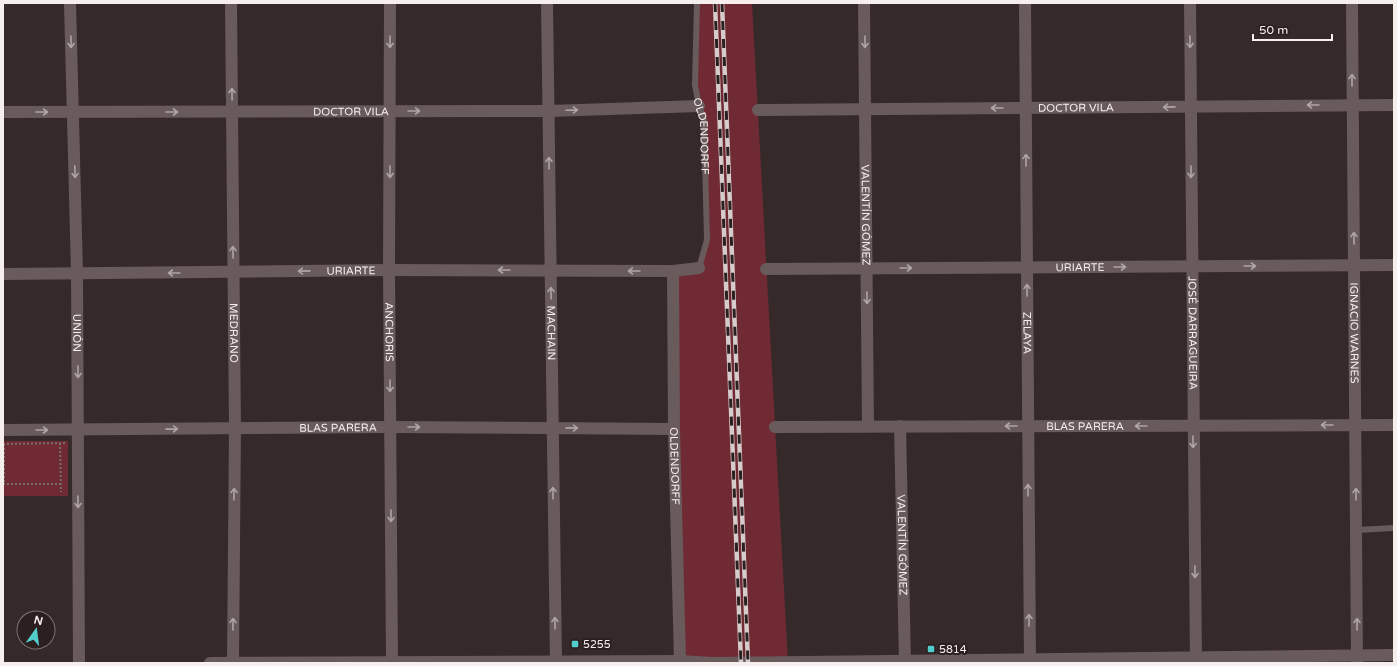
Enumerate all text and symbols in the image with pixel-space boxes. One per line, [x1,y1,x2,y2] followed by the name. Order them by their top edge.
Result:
[1253,16,1332,42] scale bar
[1259,23,1288,37] text: 50 m
[67,35,75,48] one-way arrow
[386,35,394,48] one-way arrow
[861,35,869,48] one-way arrow
[1186,35,1194,48] one-way arrow
[1348,74,1356,87] one-way arrow
[228,88,236,101] one-way arrow
[691,97,712,175] street label: OLDENDORFF
[1038,101,1114,114] street label: DOCTOR VILA
[1307,101,1320,109] one-way arrow
[1163,103,1176,111] one-way arrow
[991,104,1004,112] one-way arrow
[313,105,389,118] street label: DOCTOR VILA
[565,106,578,114] one-way arrow
[407,107,420,115] one-way arrow
[35,108,48,116] one-way arrow
[165,108,178,116] one-way arrow
[1022,154,1030,167] one-way arrow
[545,157,553,170] one-way arrow
[859,164,874,266] street label: VALENTÍN GÓMEZ
[71,165,78,178] one-way arrow
[386,165,394,178] one-way arrow
[1187,165,1195,178] one-way arrow
[1350,232,1358,245] one-way arrow
[229,246,237,259] one-way arrow
[1055,260,1105,274] street label: URIARTE
[1243,262,1256,270] one-way arrow
[1113,263,1126,271] one-way arrow
[326,264,376,277] street label: URIARTE
[899,264,912,272] one-way arrow
[498,266,511,274] one-way arrow
[298,267,311,275] one-way arrow
[628,267,641,275] one-way arrow
[168,269,181,277] one-way arrow
[1186,276,1200,390] street label: JOSÉ DARRAGUEIRA
[1348,283,1361,384] street label: IGNACIO WARNES
[1023,284,1031,297] one-way arrow
[547,287,555,300] one-way arrow
[863,291,871,304] one-way arrow
[383,302,396,362] street label: ANCHORIS
[227,303,241,363] street label: MEDRANO
[545,305,558,360] street label: MACHAIN
[1021,312,1034,354] street label: ZELAYA
[71,314,85,352] street label: UNIÓN
[74,365,81,378] one-way arrow
[386,379,394,392] one-way arrow
[1046,419,1124,433] street label: BLAS PARERA
[299,421,377,434] street label: BLAS PARERA
[1321,421,1334,429] one-way arrow
[1005,422,1018,430] one-way arrow
[1135,422,1148,430] one-way arrow
[407,423,420,431] one-way arrow
[565,424,578,432] one-way arrow
[165,425,178,432] one-way arrow
[35,426,48,434] one-way arrow
[667,427,682,505] street label: OLDENDORFF
[1190,435,1197,448] one-way arrow
[1025,484,1032,497] one-way arrow
[549,487,557,500] one-way arrow
[231,488,238,501] one-way arrow
[1352,488,1360,501] one-way arrow
[895,494,911,596] street label: VALENTÍN GÓMEZ
[74,495,82,508] one-way arrow
[387,509,395,522] one-way arrow
[1191,565,1199,578] one-way arrow
[16,610,56,650] north arrow
[32,613,44,628] text: N
[1026,614,1033,627] one-way arrow
[551,617,559,630] one-way arrow
[229,618,237,631] one-way arrow
[1353,618,1361,631] one-way arrow
[583,638,611,651] place label: 5255
[570,639,580,649] marker: 5255
[939,643,967,656] place label: 5814
[926,644,936,654] marker: 5814

